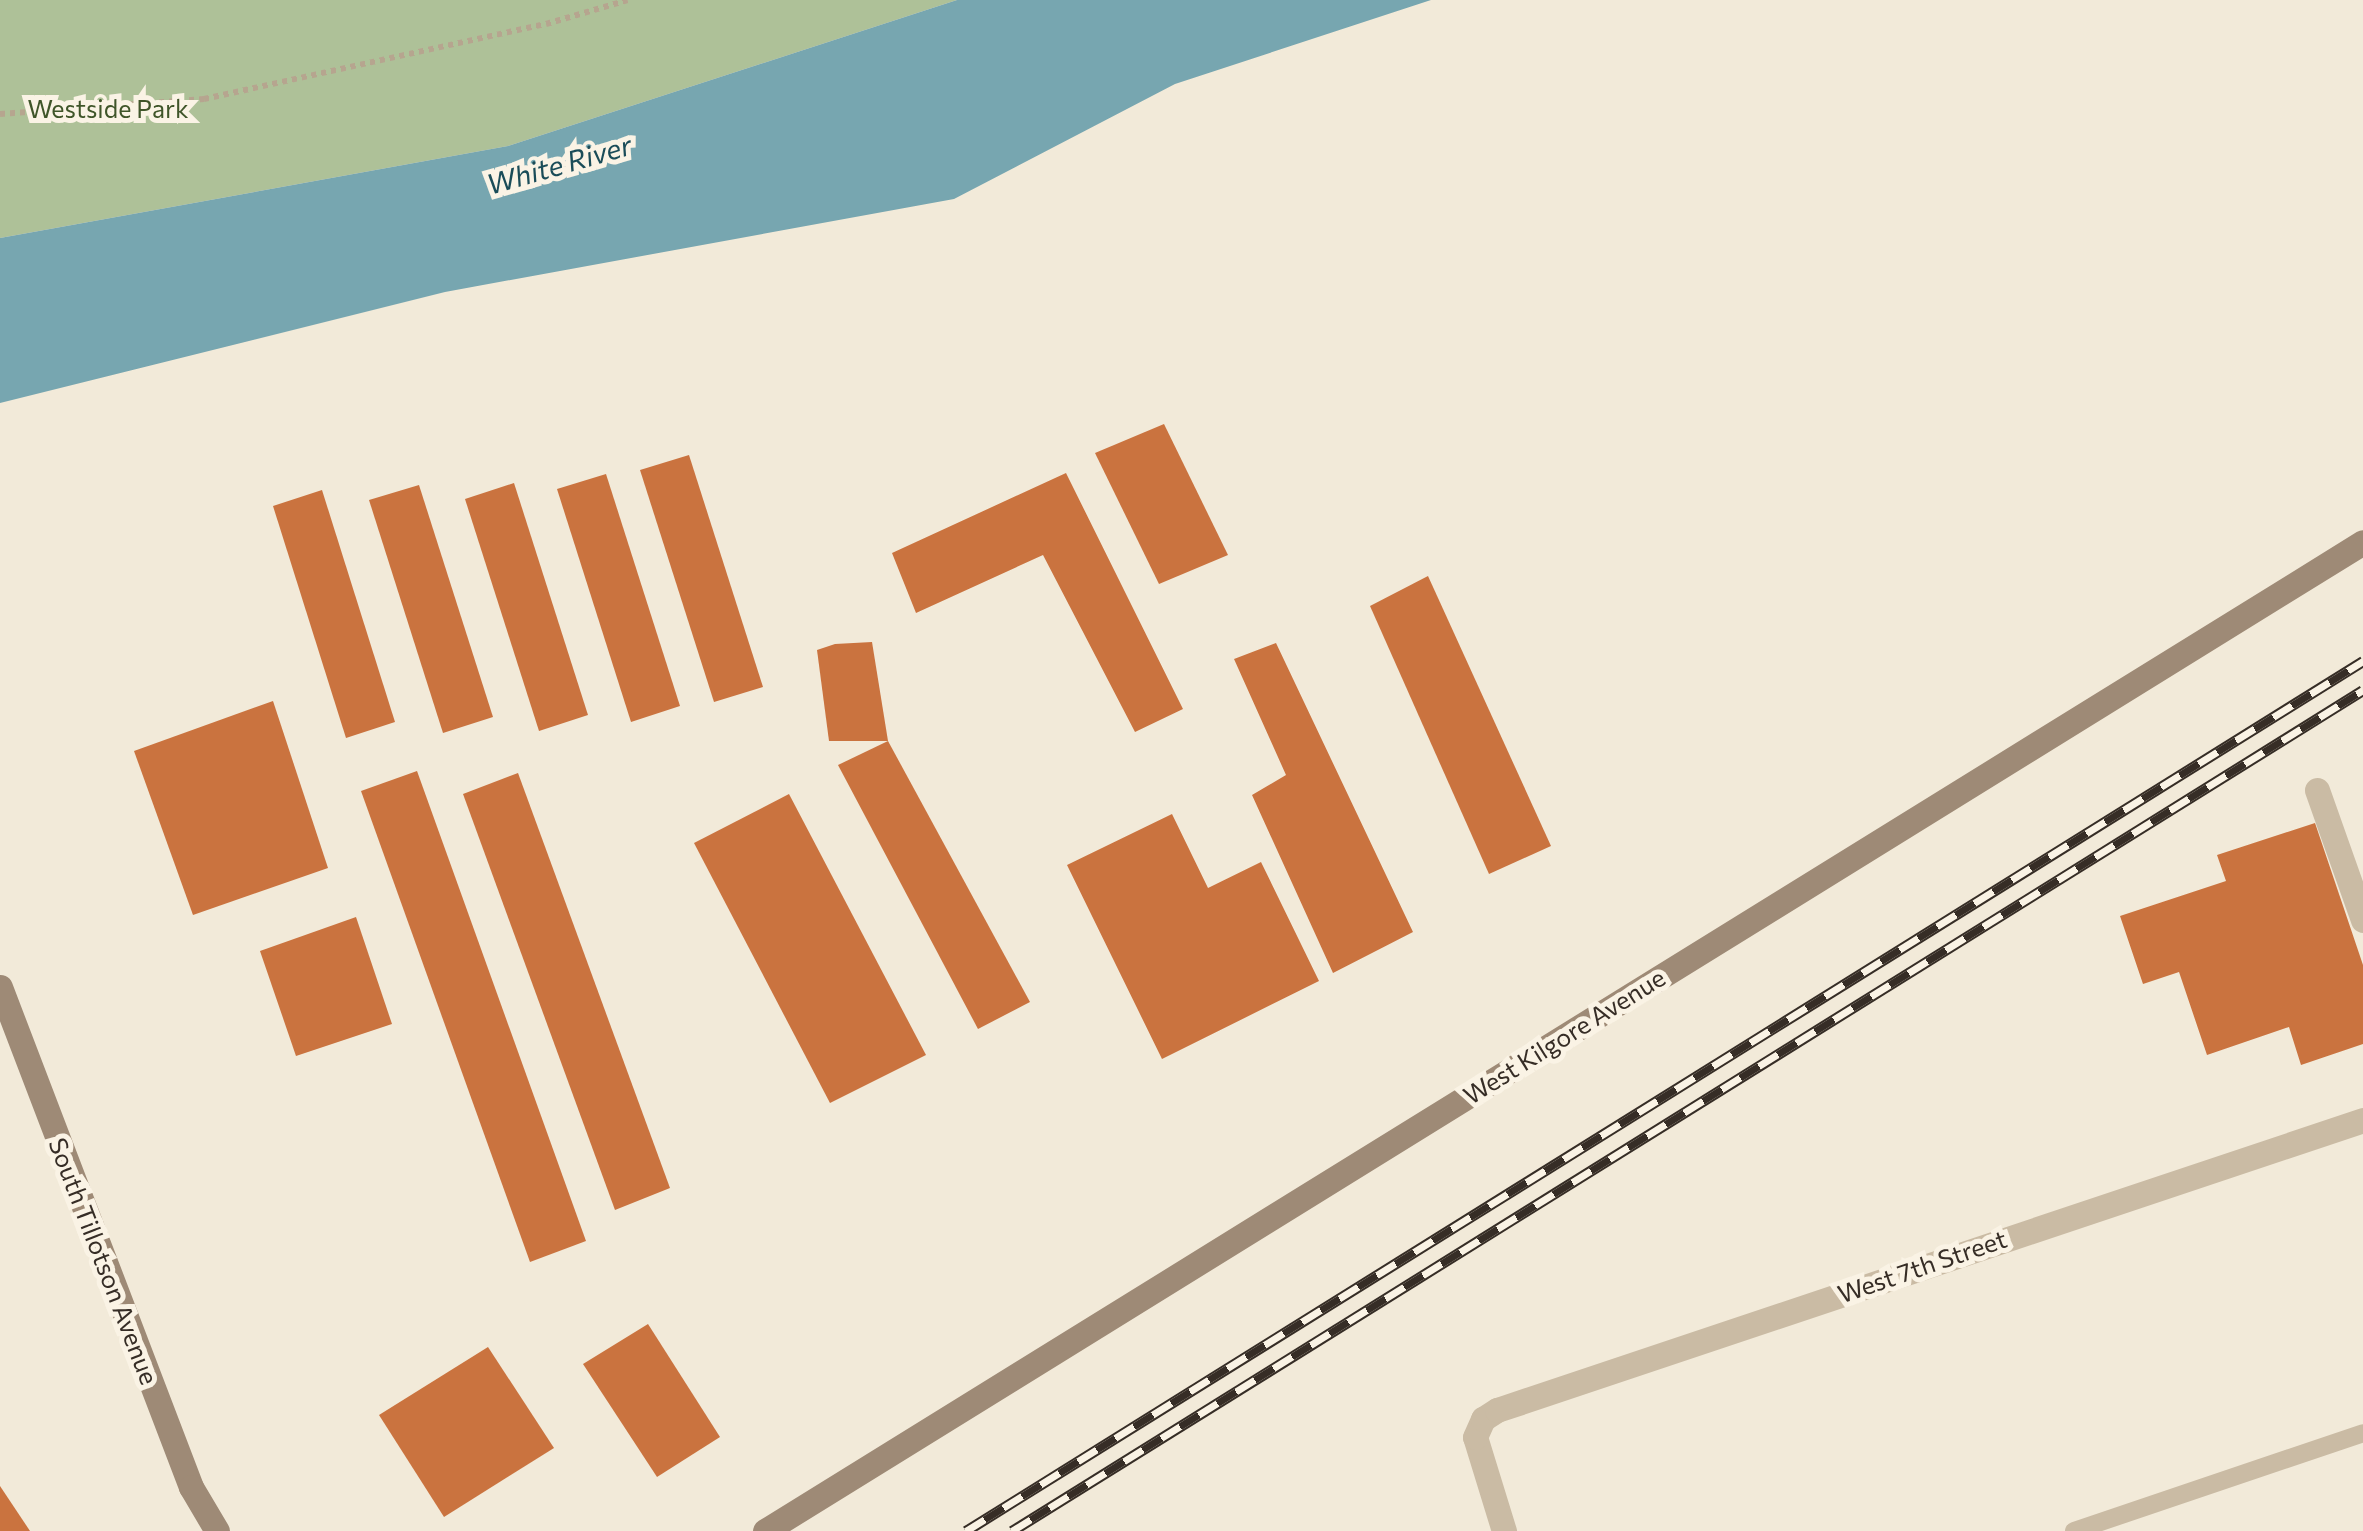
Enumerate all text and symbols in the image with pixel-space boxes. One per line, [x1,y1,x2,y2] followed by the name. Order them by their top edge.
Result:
[27,93,189,123] park label: Westside Park
[483,127,635,201] water label: White River
[1458,962,1670,1110] street label: West Kilgore Avenue
[43,1133,165,1389] street label: South Tillotson Avenue
[1834,1223,2010,1309] street label: West 7th Street

